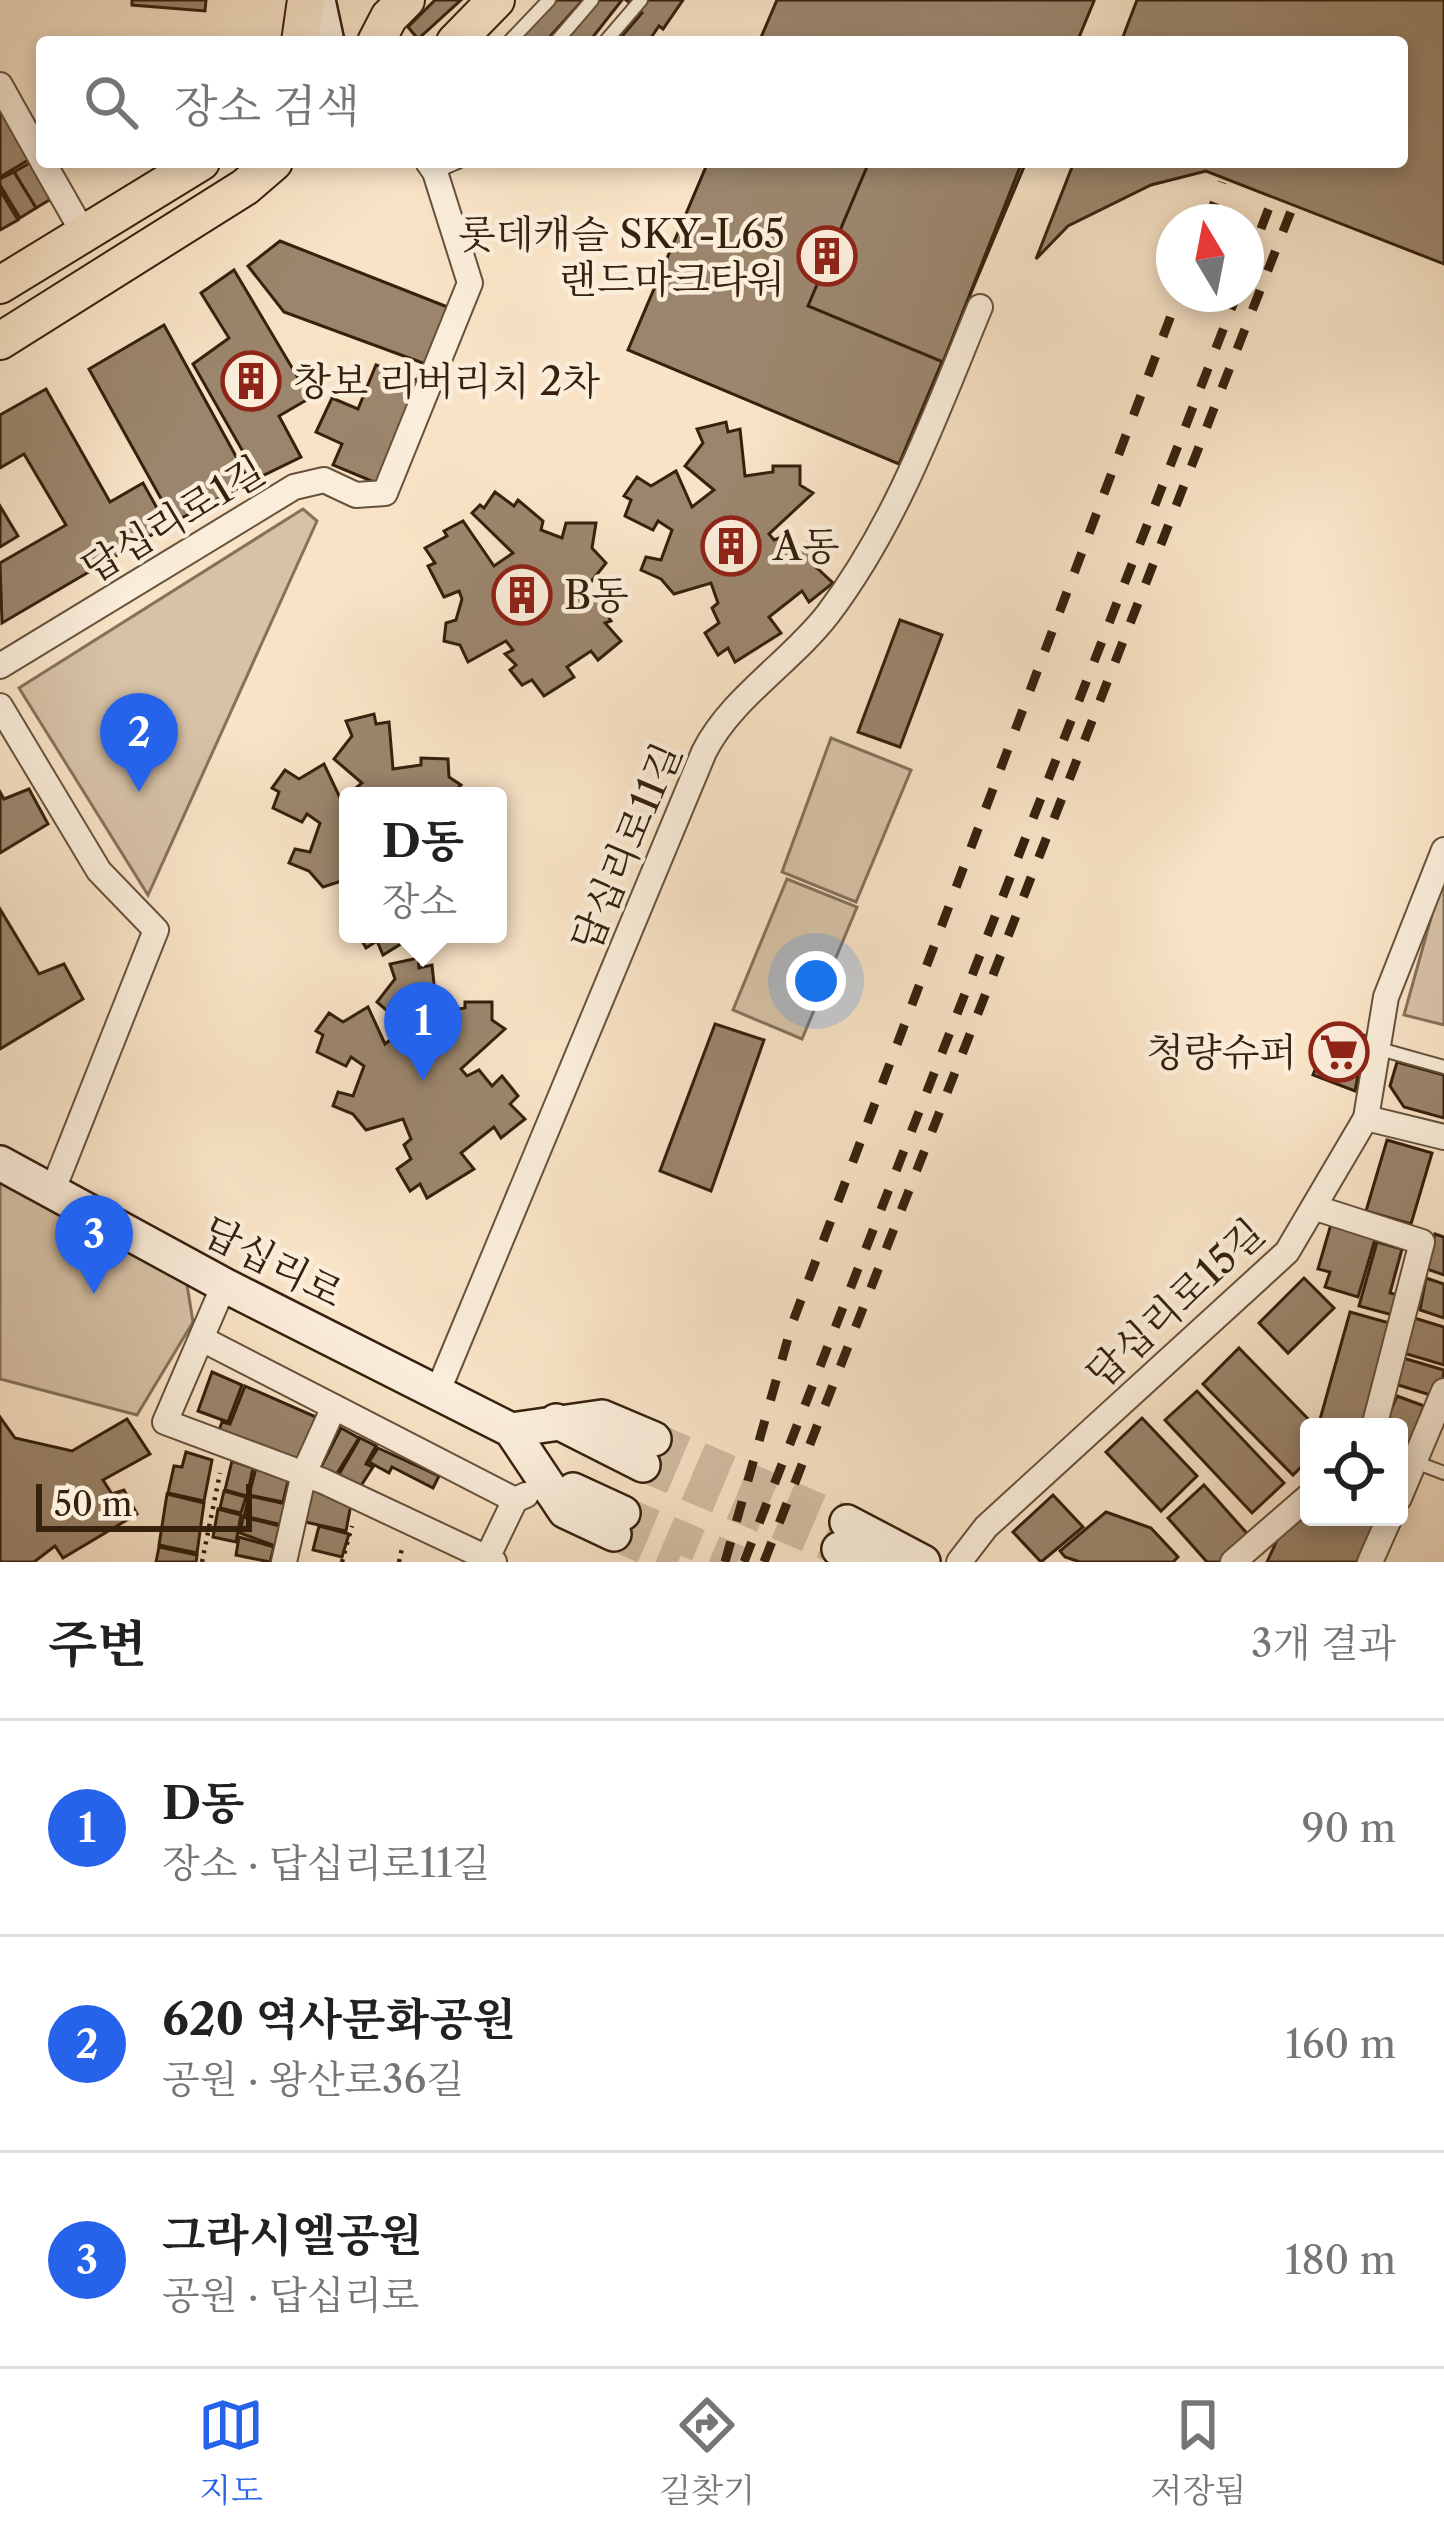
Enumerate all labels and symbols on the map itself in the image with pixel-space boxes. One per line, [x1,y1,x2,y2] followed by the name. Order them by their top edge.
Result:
[1156,204,1264,312] north arrow
[458,210,785,303] place label: 롯데캐슬 SKY-L65 랜드마크타워
[796,225,858,287] building icon: 롯데캐슬 SKY-L65 랜드마크타워
[220,350,282,412] building icon: 창보 리버리치 2차
[293,357,600,405] place label: 창보 리버리치 2차
[73,446,273,592] street label: 답십리로1길
[700,515,762,577] building icon: A동
[772,522,840,570] place label: A동
[491,564,553,626] building icon: B동
[564,571,629,619] place label: B동
[100,693,178,792] pin: 2
[561,736,691,958] street label: 답십리로11길
[786,951,846,1011] your location
[384,982,462,1081] pin: 1
[1308,1021,1370,1083] supermarket icon: 청량슈퍼
[1146,1028,1297,1076] place label: 청량슈퍼
[55,1195,133,1294] pin: 3
[195,1206,351,1318] street label: 답십리로
[1076,1208,1274,1398] street label: 답십리로15길
[36,1478,252,1531] scale bar

